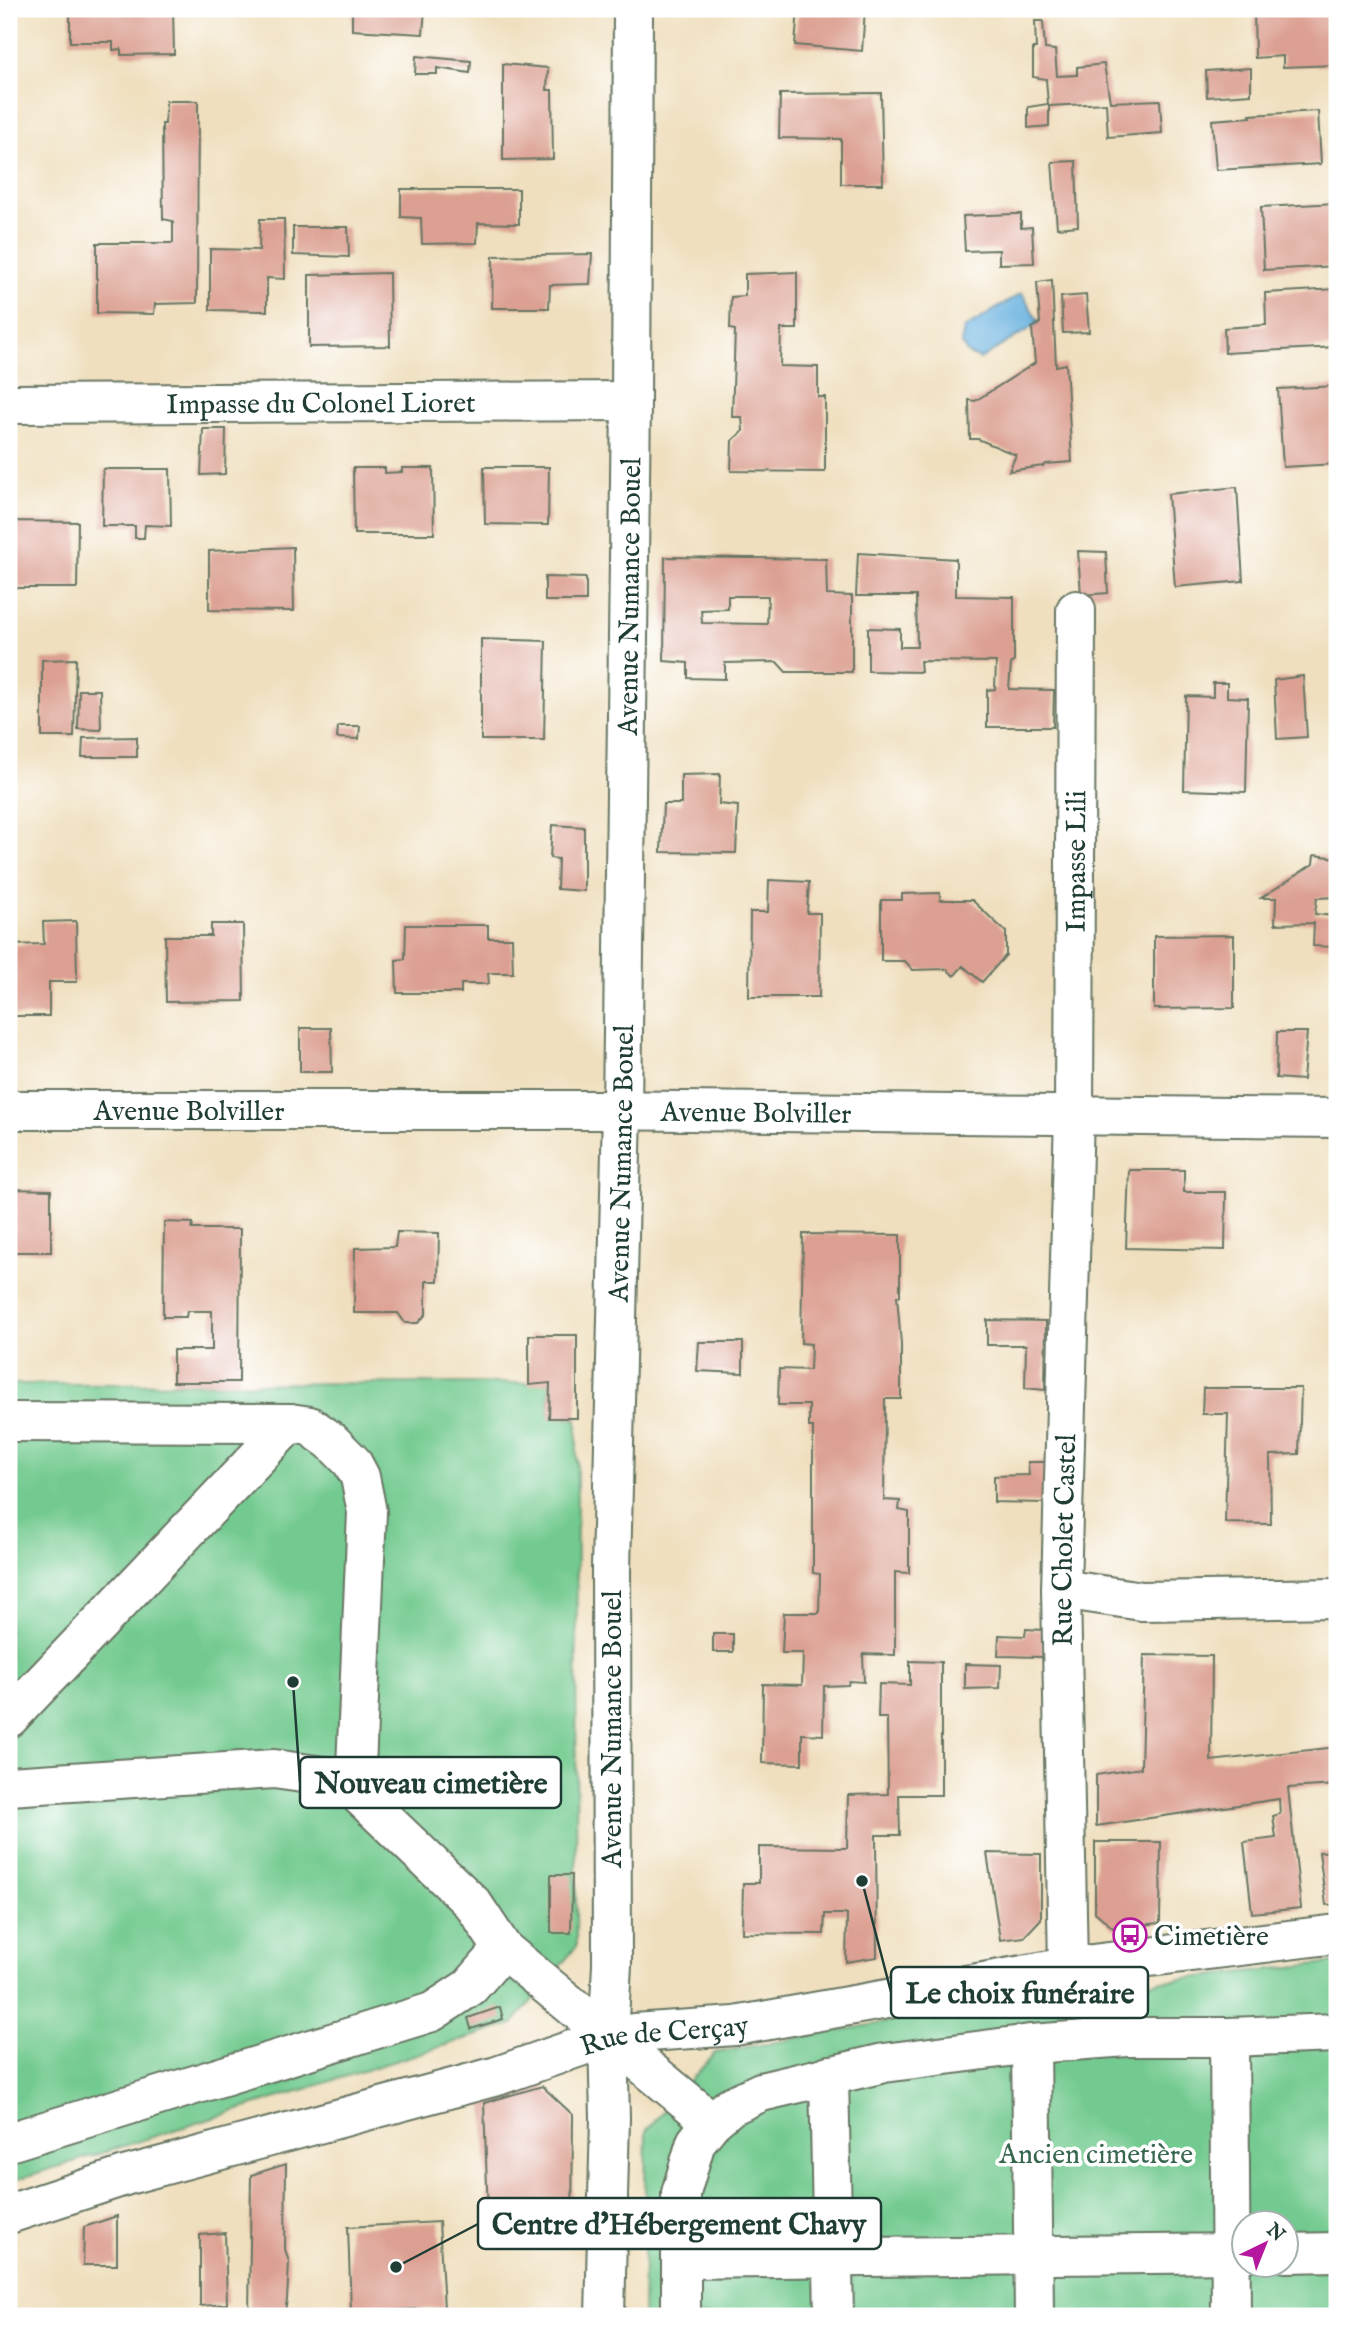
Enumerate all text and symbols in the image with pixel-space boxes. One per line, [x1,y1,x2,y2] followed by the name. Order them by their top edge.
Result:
[166,387,476,423] street label: Impasse du Colonel Lioret
[612,457,650,737] street label: Avenue Numance Bouel
[1060,790,1095,932] street label: Impasse Lili
[602,1024,643,1304] street label: Avenue Numance Bouel
[93,1095,284,1130] street label: Avenue Bolviller
[659,1096,852,1133] street label: Avenue Bolviller
[1046,1433,1085,1647] street label: Rue Cholet Castel
[596,1590,631,1869] street label: Avenue Numance Bouel
[300,1757,561,1808] callout: Nouveau cimetière
[313,1766,548,1804] text: Nouveau cimetière
[1111,1916,1149,1954] bus stop icon: Cimetière
[1154,1920,1269,1955] place label: Cimetière
[891,1967,1148,2018] callout: Le choix funéraire
[906,1976,1135,2014] text: Le choix funéraire
[576,2009,752,2065] street label: Rue de Cerçay
[998,2138,1193,2173] park label: Ancien cimetière
[478,2198,881,2249] callout: Centre d'Hébergement Chavy
[492,2207,868,2245] text: Centre d'Hébergement Chavy
[1230,2210,1300,2280] north arrow
[1260,2218,1290,2248] text: N

